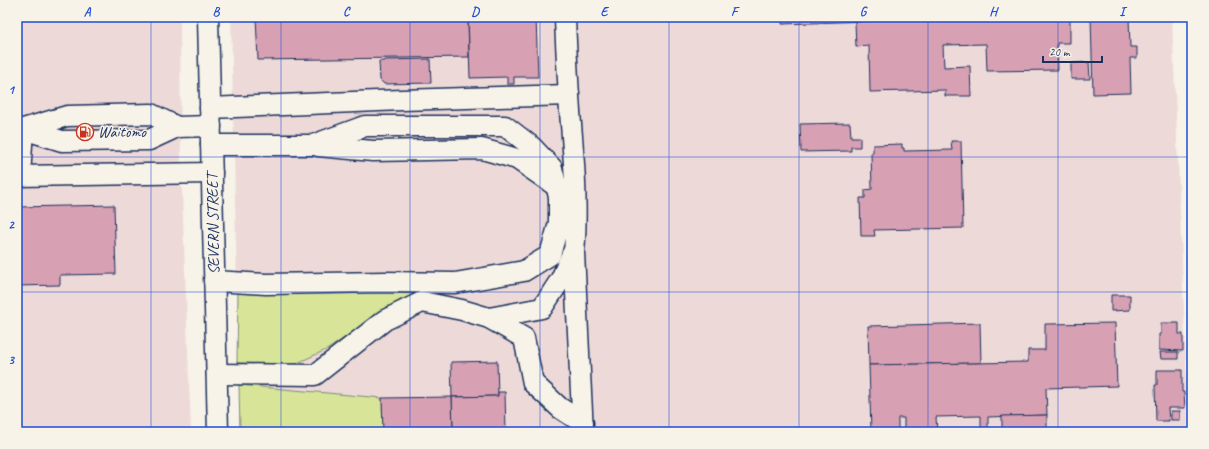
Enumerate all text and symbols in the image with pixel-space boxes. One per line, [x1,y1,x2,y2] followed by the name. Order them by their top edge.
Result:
[84,4,92,20] text: A
[213,4,221,20] text: B
[343,4,351,20] text: C
[471,4,480,20] text: D
[601,4,610,20] text: E
[731,4,740,20] text: F
[860,4,868,20] text: G
[989,4,999,20] text: H
[1119,4,1128,20] text: I
[1043,38,1102,64] scale bar
[1049,44,1071,60] text: 20 m
[8,82,16,98] text: 1
[75,122,95,142] fuel station icon: Waitomo
[98,122,147,142] place label: Waitomo
[202,170,224,275] street label: SEVERN STREET
[8,217,15,233] text: 2
[8,352,15,368] text: 3

